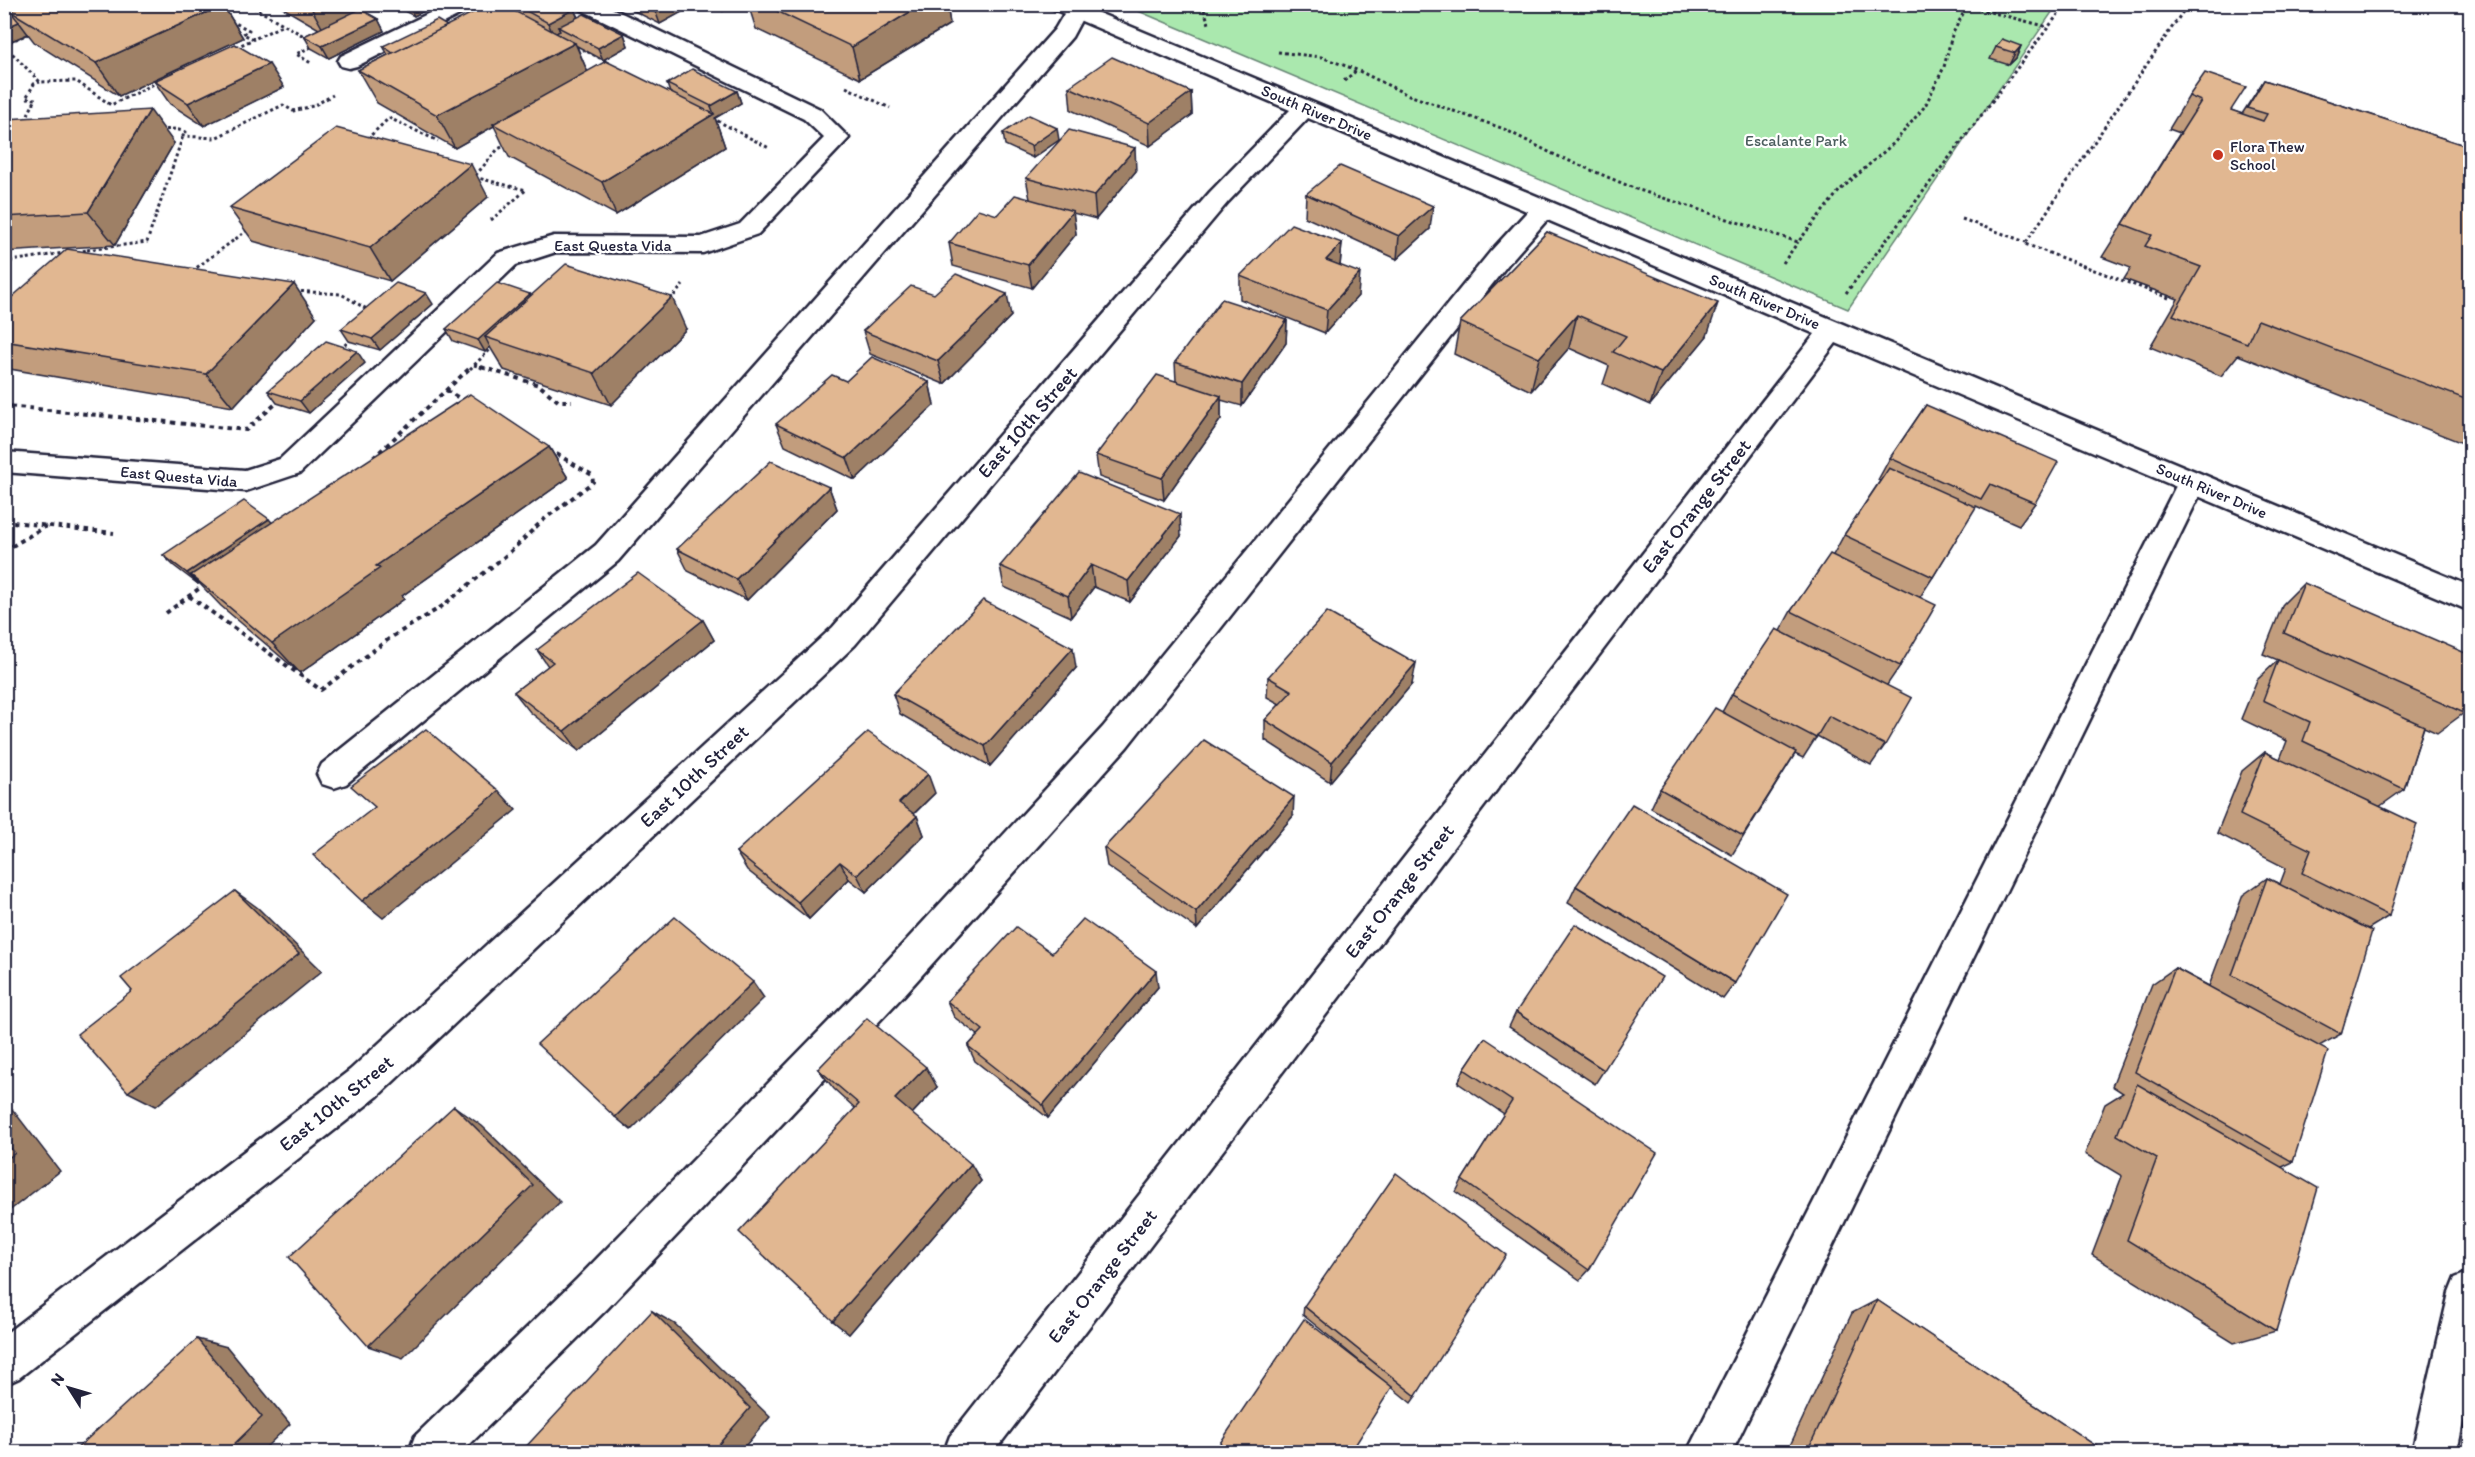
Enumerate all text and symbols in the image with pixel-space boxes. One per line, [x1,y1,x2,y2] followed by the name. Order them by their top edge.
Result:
[1259,81,1375,144] street label: South River Drive
[1745,131,1848,150] park label: Escalante Park
[2230,137,2305,174] place label: Flora Thew School
[2211,148,2225,162] marker: Flora Thew School
[554,236,672,255] street label: East Questa Vida
[1707,270,1823,333] street label: South River Drive
[972,361,1082,483] street label: East 10th Street
[1636,434,1756,578] street label: East Orange Street
[2154,459,2270,522] street label: South River Drive
[120,462,239,491] street label: East Questa Vida
[635,719,753,833] street label: East 10th Street
[1339,819,1459,963] street label: East Orange Street
[274,1050,398,1156] street label: East 10th Street
[1042,1204,1162,1348] street label: East Orange Street
[39,1358,99,1418] north arrow
[47,1369,68,1389] text: N

